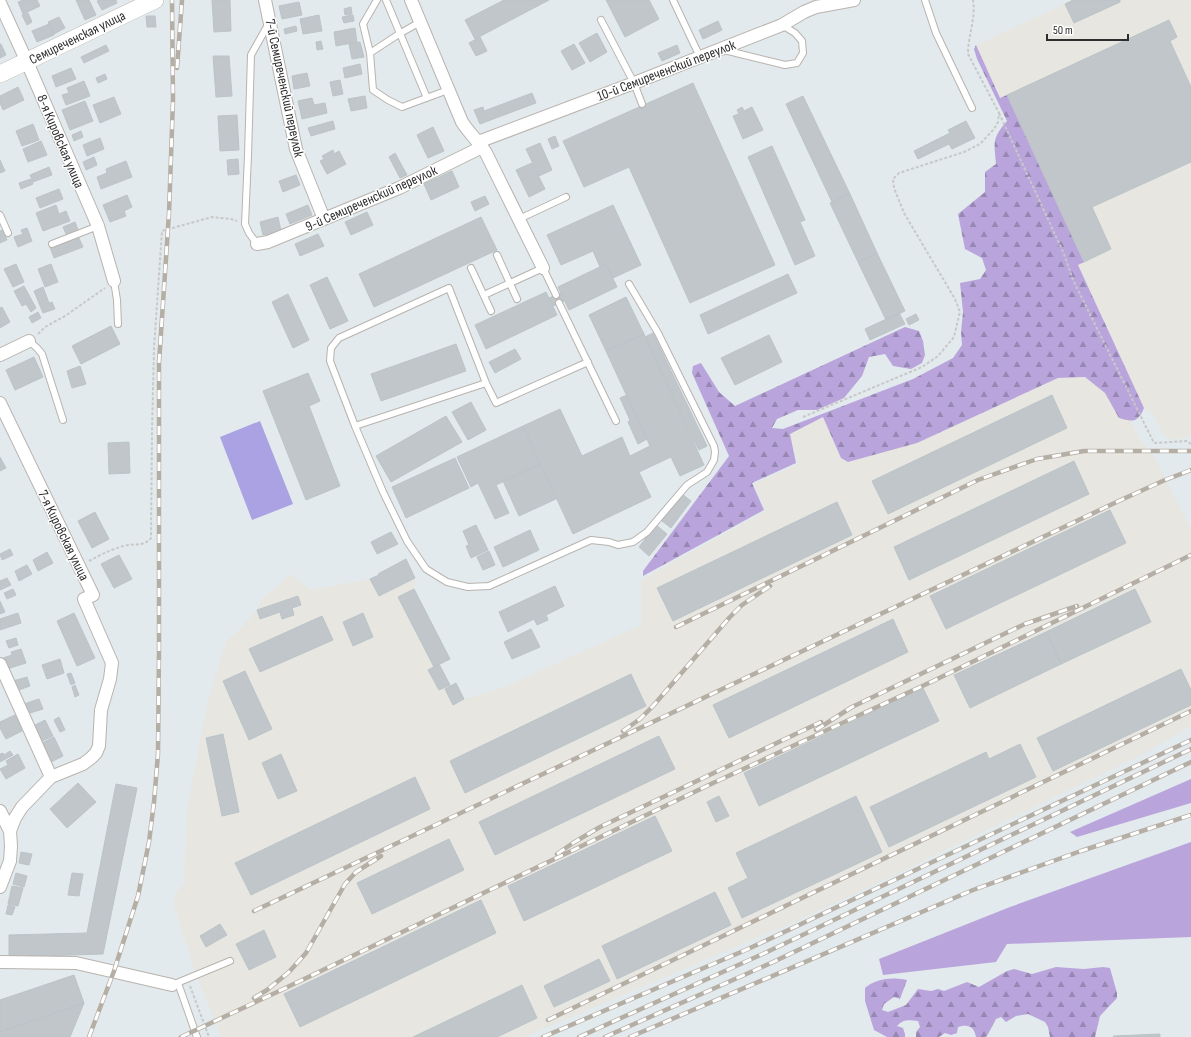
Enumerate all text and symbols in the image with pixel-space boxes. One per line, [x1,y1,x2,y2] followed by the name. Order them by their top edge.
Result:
[26,7,128,68] street label: Семиреченская улица
[1047,16,1128,42] scale bar
[262,17,308,159] street label: 7-й Семиреченский переулок
[1053,23,1073,38] text: 50 m
[594,36,739,105] street label: 10-й Семиреченский переулок
[33,92,88,190] street label: 8-я Кировская улица
[303,161,440,235] street label: 9-й Семиреченский переулок
[34,487,93,583] street label: 7-я Кировская улица

